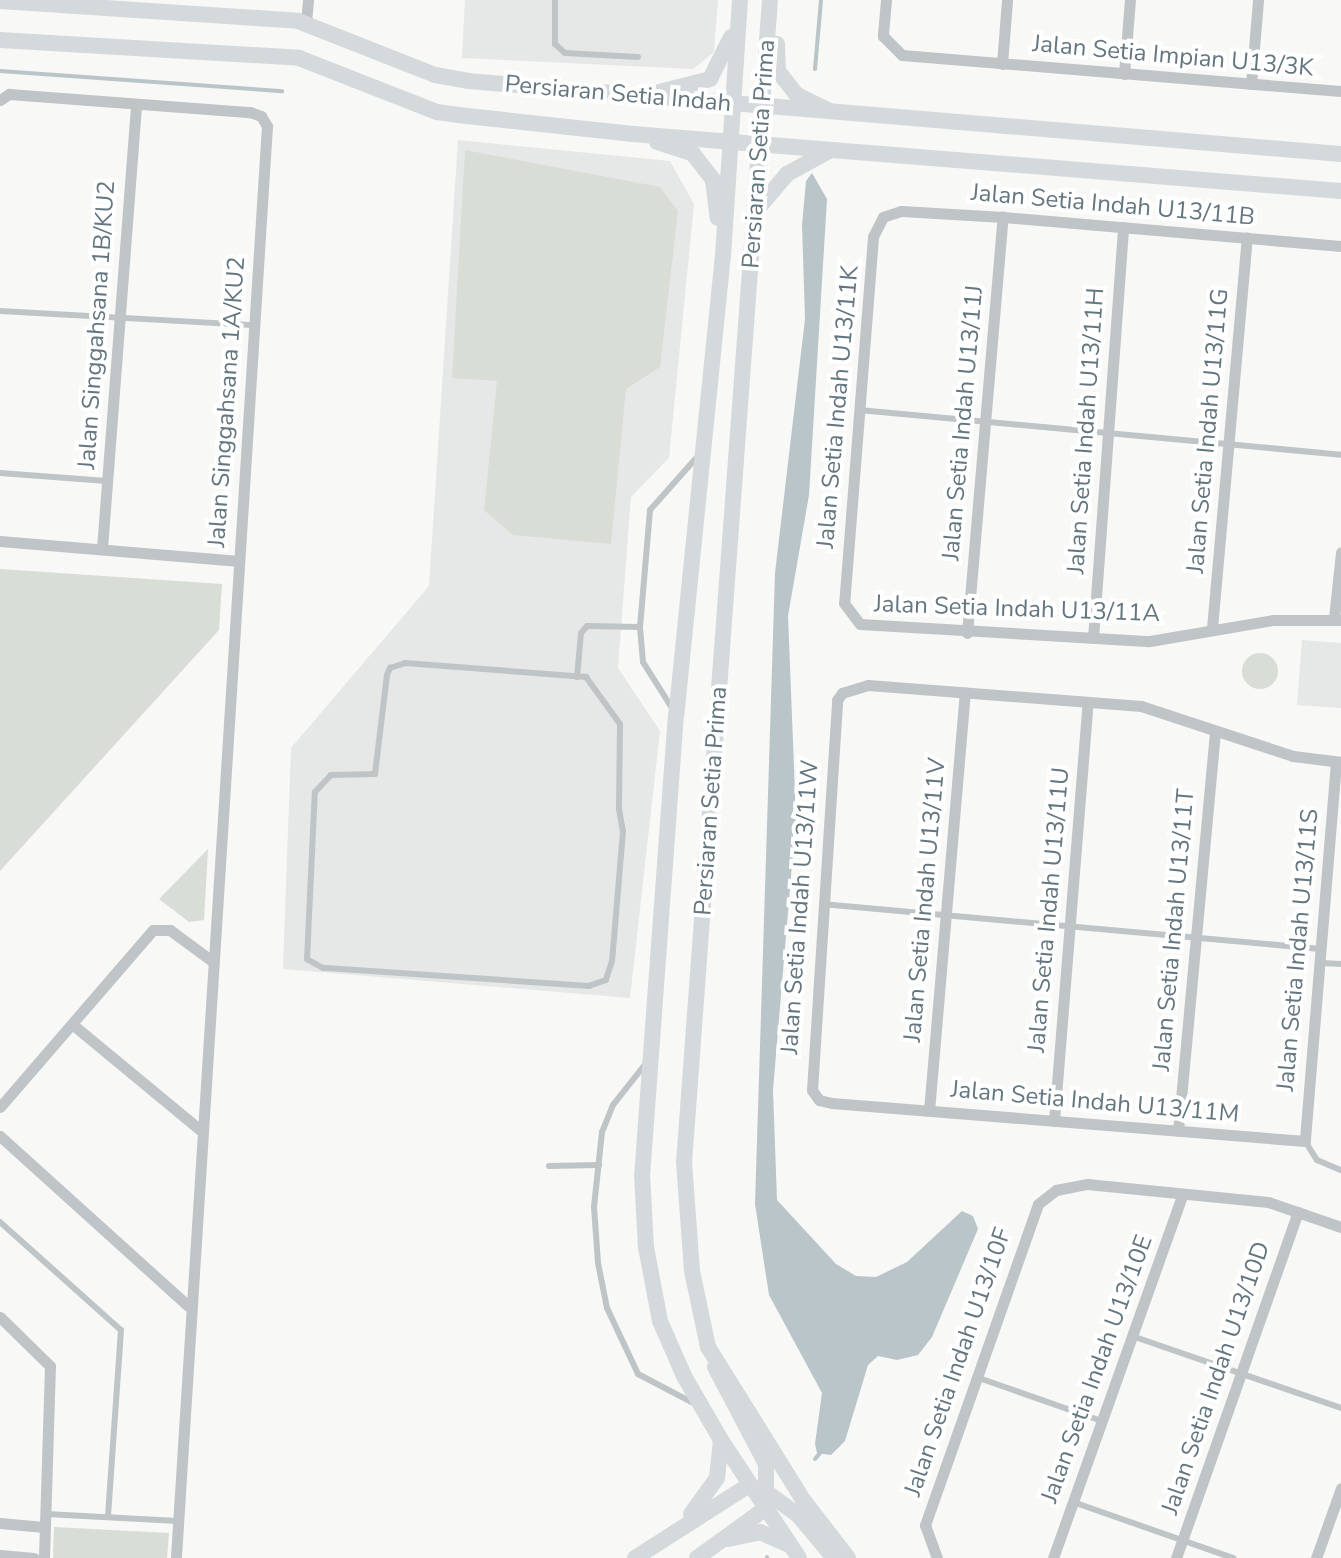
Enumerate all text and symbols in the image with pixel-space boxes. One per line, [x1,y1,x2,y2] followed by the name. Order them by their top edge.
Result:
[1031,29,1315,83] street label: Jalan Setia Impian U13/3K
[737,39,781,269] street label: Persiaran Setia Prima
[504,70,732,118] street label: Persiaran Setia Indah
[970,178,1256,232] street label: Jalan Setia Indah U13/11B
[73,180,121,470] street label: Jalan Singgahsana 1B/KU2
[202,256,252,548] street label: Jalan Singgahsana 1A/KU2
[811,264,865,550] street label: Jalan Setia Indah U13/11K
[937,284,989,562] street label: Jalan Setia Indah U13/11J
[1062,287,1110,575] street label: Jalan Setia Indah U13/11H
[1181,287,1235,575] street label: Jalan Setia Indah U13/11G
[874,590,1160,628] street label: Jalan Setia Indah U13/11A
[689,686,733,916] street label: Persiaran Setia Prima
[898,757,952,1043] street label: Jalan Setia Indah U13/11V
[775,759,825,1055] street label: Jalan Setia Indah U13/11W
[1022,766,1076,1054] street label: Jalan Setia Indah U13/11U
[1147,788,1201,1072] street label: Jalan Setia Indah U13/11T
[1271,808,1325,1092] street label: Jalan Setia Indah U13/11S
[950,1075,1240,1129] street label: Jalan Setia Indah U13/11M
[899,1224,1017,1500] street label: Jalan Setia Indah U13/10F
[1035,1231,1159,1507] street label: Jalan Setia Indah U13/10E
[1156,1238,1276,1518] street label: Jalan Setia Indah U13/10D

